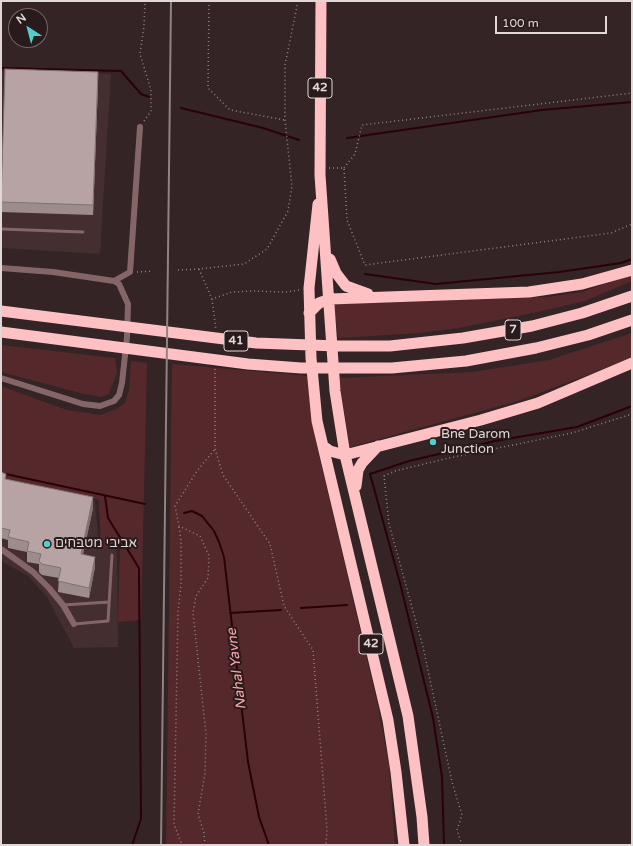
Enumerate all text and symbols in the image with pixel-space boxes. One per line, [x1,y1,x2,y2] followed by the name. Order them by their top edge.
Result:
[8,8,48,48] north arrow
[497,8,609,34] scale bar
[14,11,29,27] text: N
[502,16,539,30] text: 100 m
[308,78,332,98] road number: 42
[505,320,521,340] road number: 7
[224,331,248,351] road number: 41
[441,427,510,458] place label: Bne Darom Junction
[428,437,438,447] marker: Bne Darom Junction
[55,536,137,552] place label: אביבי מטבחים
[42,539,52,549] marker: אביבי מטבחים
[224,627,250,711] water label: Nahal Yavne
[359,634,383,654] road number: 42

